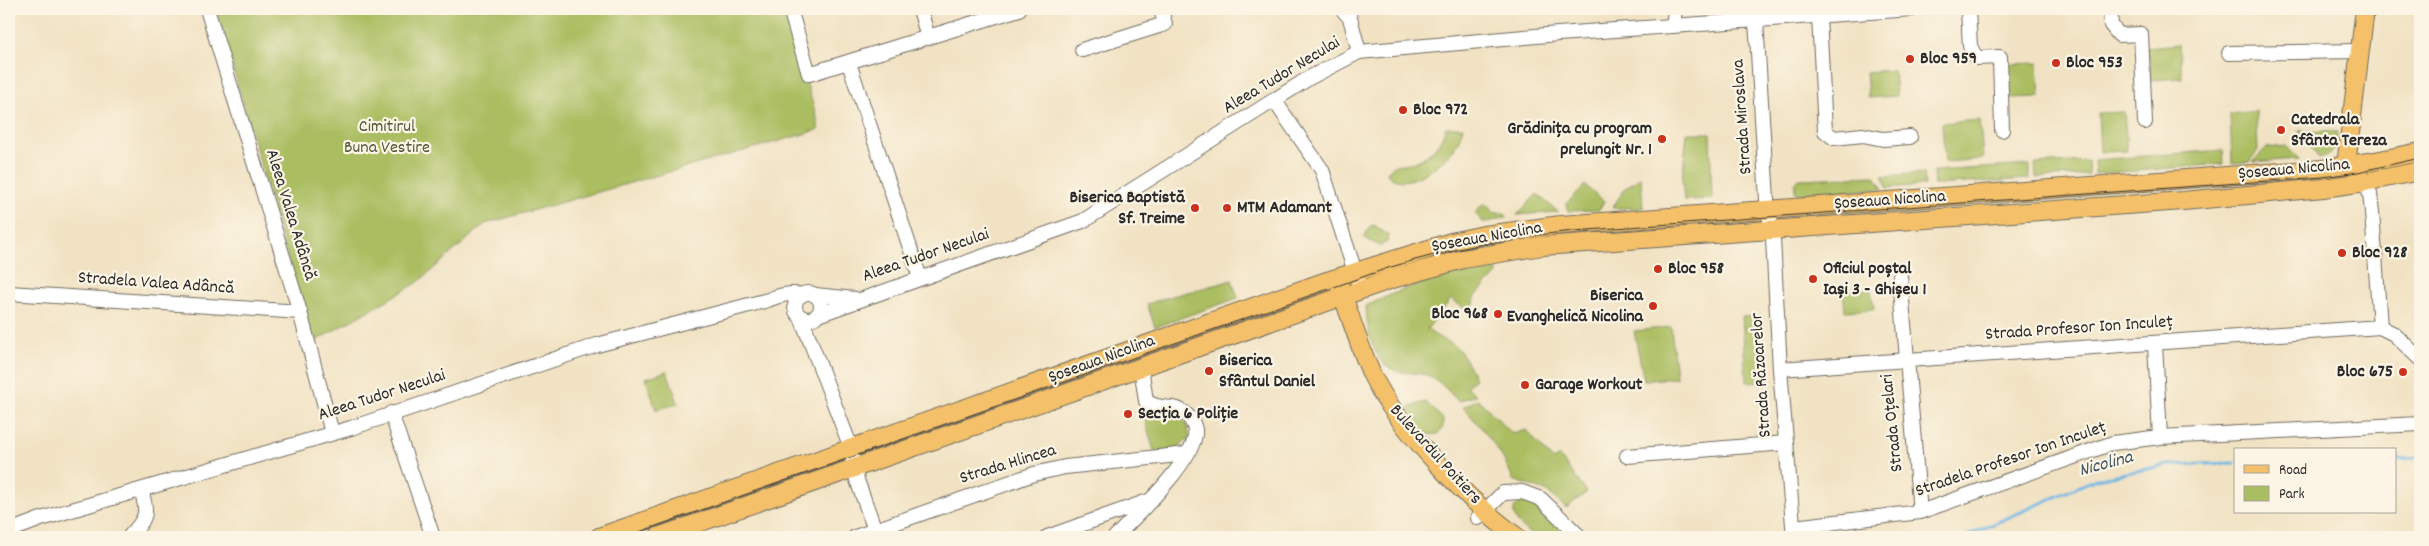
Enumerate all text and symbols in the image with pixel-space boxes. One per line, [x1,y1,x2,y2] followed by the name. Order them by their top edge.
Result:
[1219,31,1345,121] street label: Aleea Tudor Neculai
[1920,47,1977,72] place label: Bloc 959
[2066,51,2123,76] place label: Bloc 953
[1904,53,1916,65] marker: Bloc 959
[2050,57,2062,69] marker: Bloc 953
[1726,58,1759,175] street label: Strada Miroslava
[1413,98,1468,123] place label: Bloc 972
[1397,104,1409,116] marker: Bloc 972
[2291,108,2387,154] place label: Catedrala Sfânta Tereza
[344,115,430,161] park label: Cimitirul Buna Vestire
[1507,117,1652,163] place label: Grădinița cu program prelungit Nr. 1
[2275,124,2287,136] marker: Catedrala Sfânta Tereza
[1656,133,1668,145] marker: Grădinița cu program prelungit Nr. 1
[258,146,322,284] street label: Aleea Valea Adâncă
[2237,153,2351,187] street label: Șoseaua Nicolina
[1834,185,1947,217] street label: Șoseaua Nicolina
[1069,186,1186,232] place label: Biserica Baptistă Sf. Treime
[1237,196,1332,221] place label: MTM Adamant
[1189,202,1201,214] marker: Biserica Baptistă Sf. Treime
[1221,202,1233,214] marker: MTM Adamant
[1430,216,1545,260] street label: Șoseaua Nicolina
[859,223,993,289] street label: Aleea Tudor Neculai
[2352,241,2408,266] place label: Bloc 928
[2336,247,2348,259] marker: Bloc 928
[1668,257,1724,282] place label: Bloc 958
[1823,257,1926,303] place label: Oficiul poștal Iași 3 - Ghișeu 1
[1652,263,1664,275] marker: Bloc 958
[77,266,235,302] street label: Stradela Valea Adâncă
[1807,273,1819,285] marker: Oficiul poștal Iași 3 - Ghișeu 1
[1507,284,1644,330] place label: Biserica Evanghelică Nicolina
[1647,300,1659,312] marker: Biserica Evanghelică Nicolina
[1432,302,1488,327] place label: Bloc 968
[1492,308,1504,320] marker: Bloc 968
[1984,310,2174,348] street label: Strada Profesor Ion Inculeț
[1745,311,1779,438] street label: Strada Răzoarelor
[1045,329,1159,391] street label: Șoseaua Nicolina
[1219,349,1316,395] place label: Biserica Sfântul Daniel
[2337,360,2393,385] place label: Bloc 675
[315,364,449,428] street label: Aleea Tudor Neculai
[1203,365,1215,377] marker: Biserica Sfântul Daniel
[2397,366,2409,378] marker: Bloc 675
[1535,373,1643,398] place label: Garage Workout
[1875,373,1911,473] street label: Strada Oțelari
[1519,379,1531,391] marker: Garage Workout
[1383,399,1487,511] street label: Bulevardul Poitiers
[1138,402,1238,427] place label: Secția 6 Poliție
[1122,408,1134,420] marker: Secția 6 Poliție
[1912,415,2110,504] street label: Stradela Profesor Ion Inculeț
[957,438,1060,491] street label: Strada Hlincea
[2076,445,2137,485] water label: Nicolina
[2234,448,2396,514] legend
[2279,460,2307,482] text: Road
[2279,484,2305,506] text: Park

